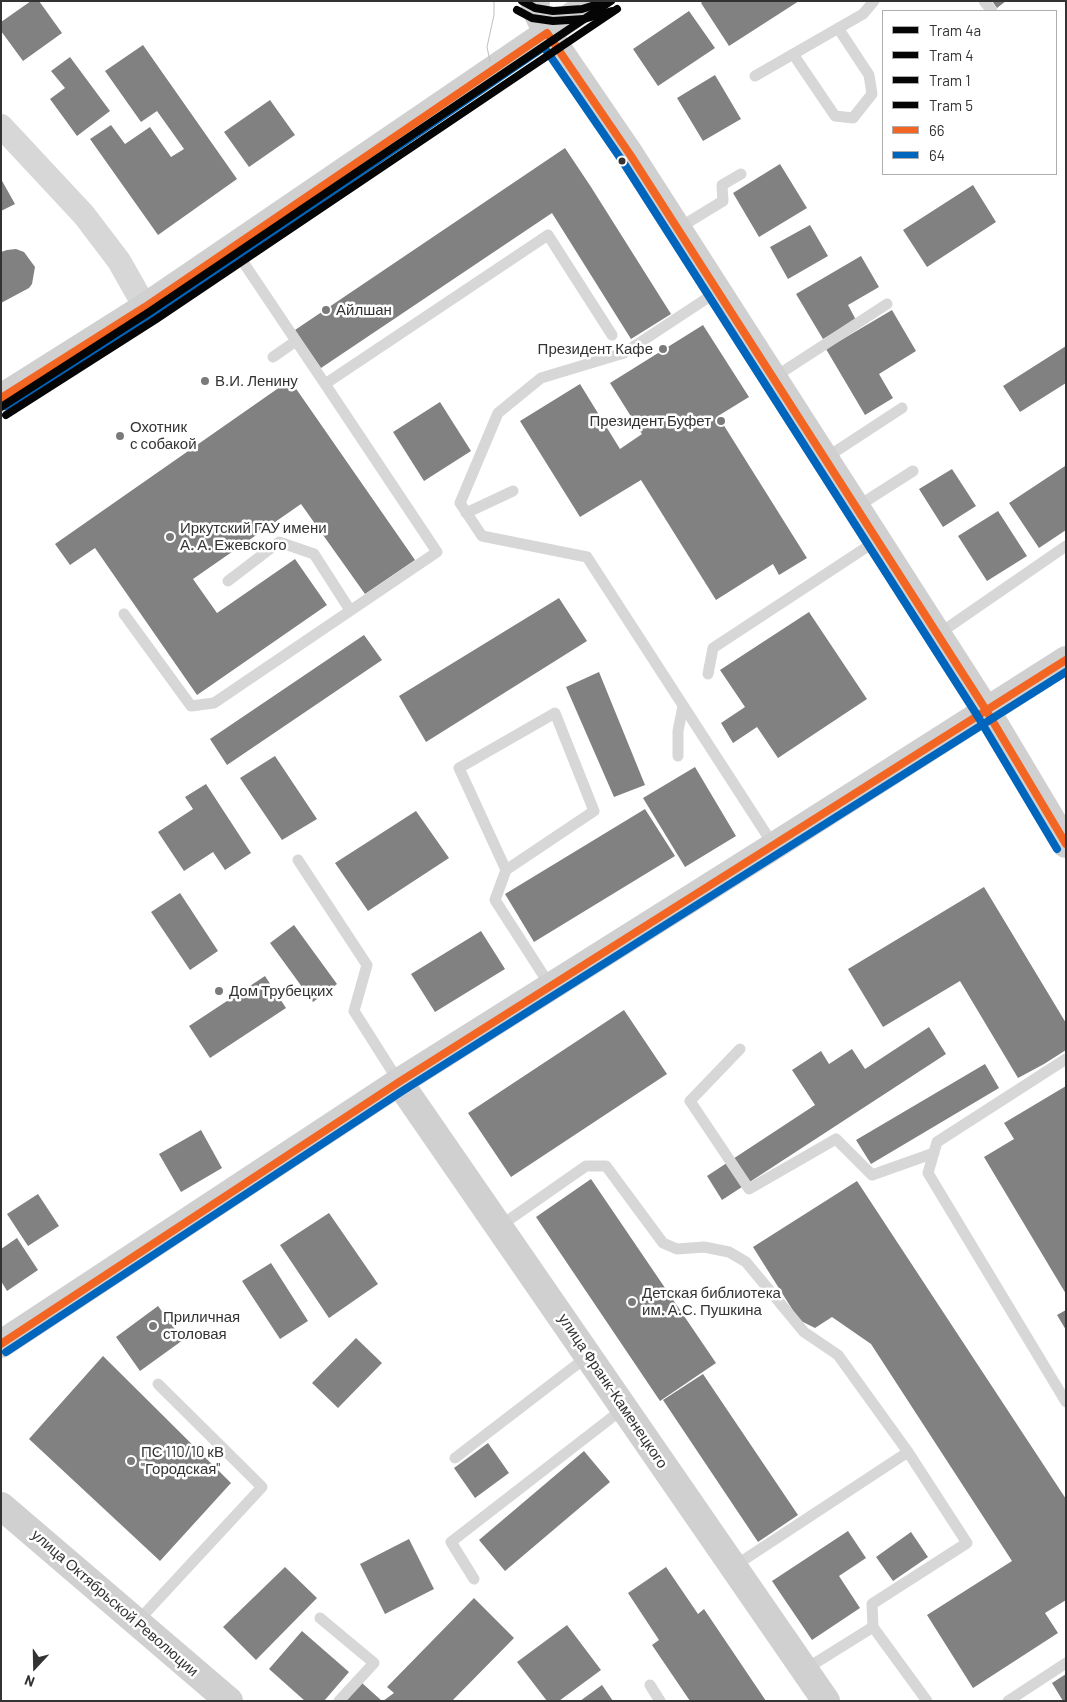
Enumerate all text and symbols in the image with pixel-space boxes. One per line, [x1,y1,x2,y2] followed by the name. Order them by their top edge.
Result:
[882,10,1057,175] legend
[929,21,981,39] text: Tram 4a
[929,46,974,64] text: Tram 4
[929,71,971,89] text: Tram 1
[929,96,973,114] text: Tram 5
[929,121,944,139] text: 66
[929,146,945,164] text: 64
[617,156,627,166] unlabelled marker
[336,301,392,319] place label: Айлшан
[320,304,332,316] marker: Айлшан
[538,340,653,358] place label: Президент Кафе
[657,343,669,355] marker: Президент Кафе
[215,372,298,390] place label: В.И. Ленину
[199,375,211,387] marker: В.И. Ленину
[589,412,711,430] place label: Президент Буфет
[715,415,727,427] marker: Президент Буфет
[130,418,197,453] place label: Охотник с собакой
[114,430,126,442] marker: Охотник с собакой
[180,519,327,554] place label: Иркутский ГАУ имени А. А. Ежевского
[164,531,176,543] marker: Иркутский ГАУ имени А. А. Ежевского
[229,982,333,1000] place label: Дом Трубецких
[213,985,225,997] marker: Дом Трубецких
[642,1284,781,1319] place label: Детская библиотека им. А.С. Пушкина
[626,1296,638,1308] marker: Детская библиотека им. А.С. Пушкина
[163,1308,240,1343] place label: Приличная столовая
[554,1310,672,1472] street label: улица Франк-Каменецкого
[147,1320,159,1332] marker: Приличная столовая
[141,1443,224,1478] place label: ПС 110/10 кВ "Городская"
[125,1455,137,1467] marker: ПС 110/10 кВ "Городская"
[28,1526,202,1680] street label: улица Октябрьской Революции
[10,1642,60,1692] north arrow
[22,1672,37,1691] text: N

